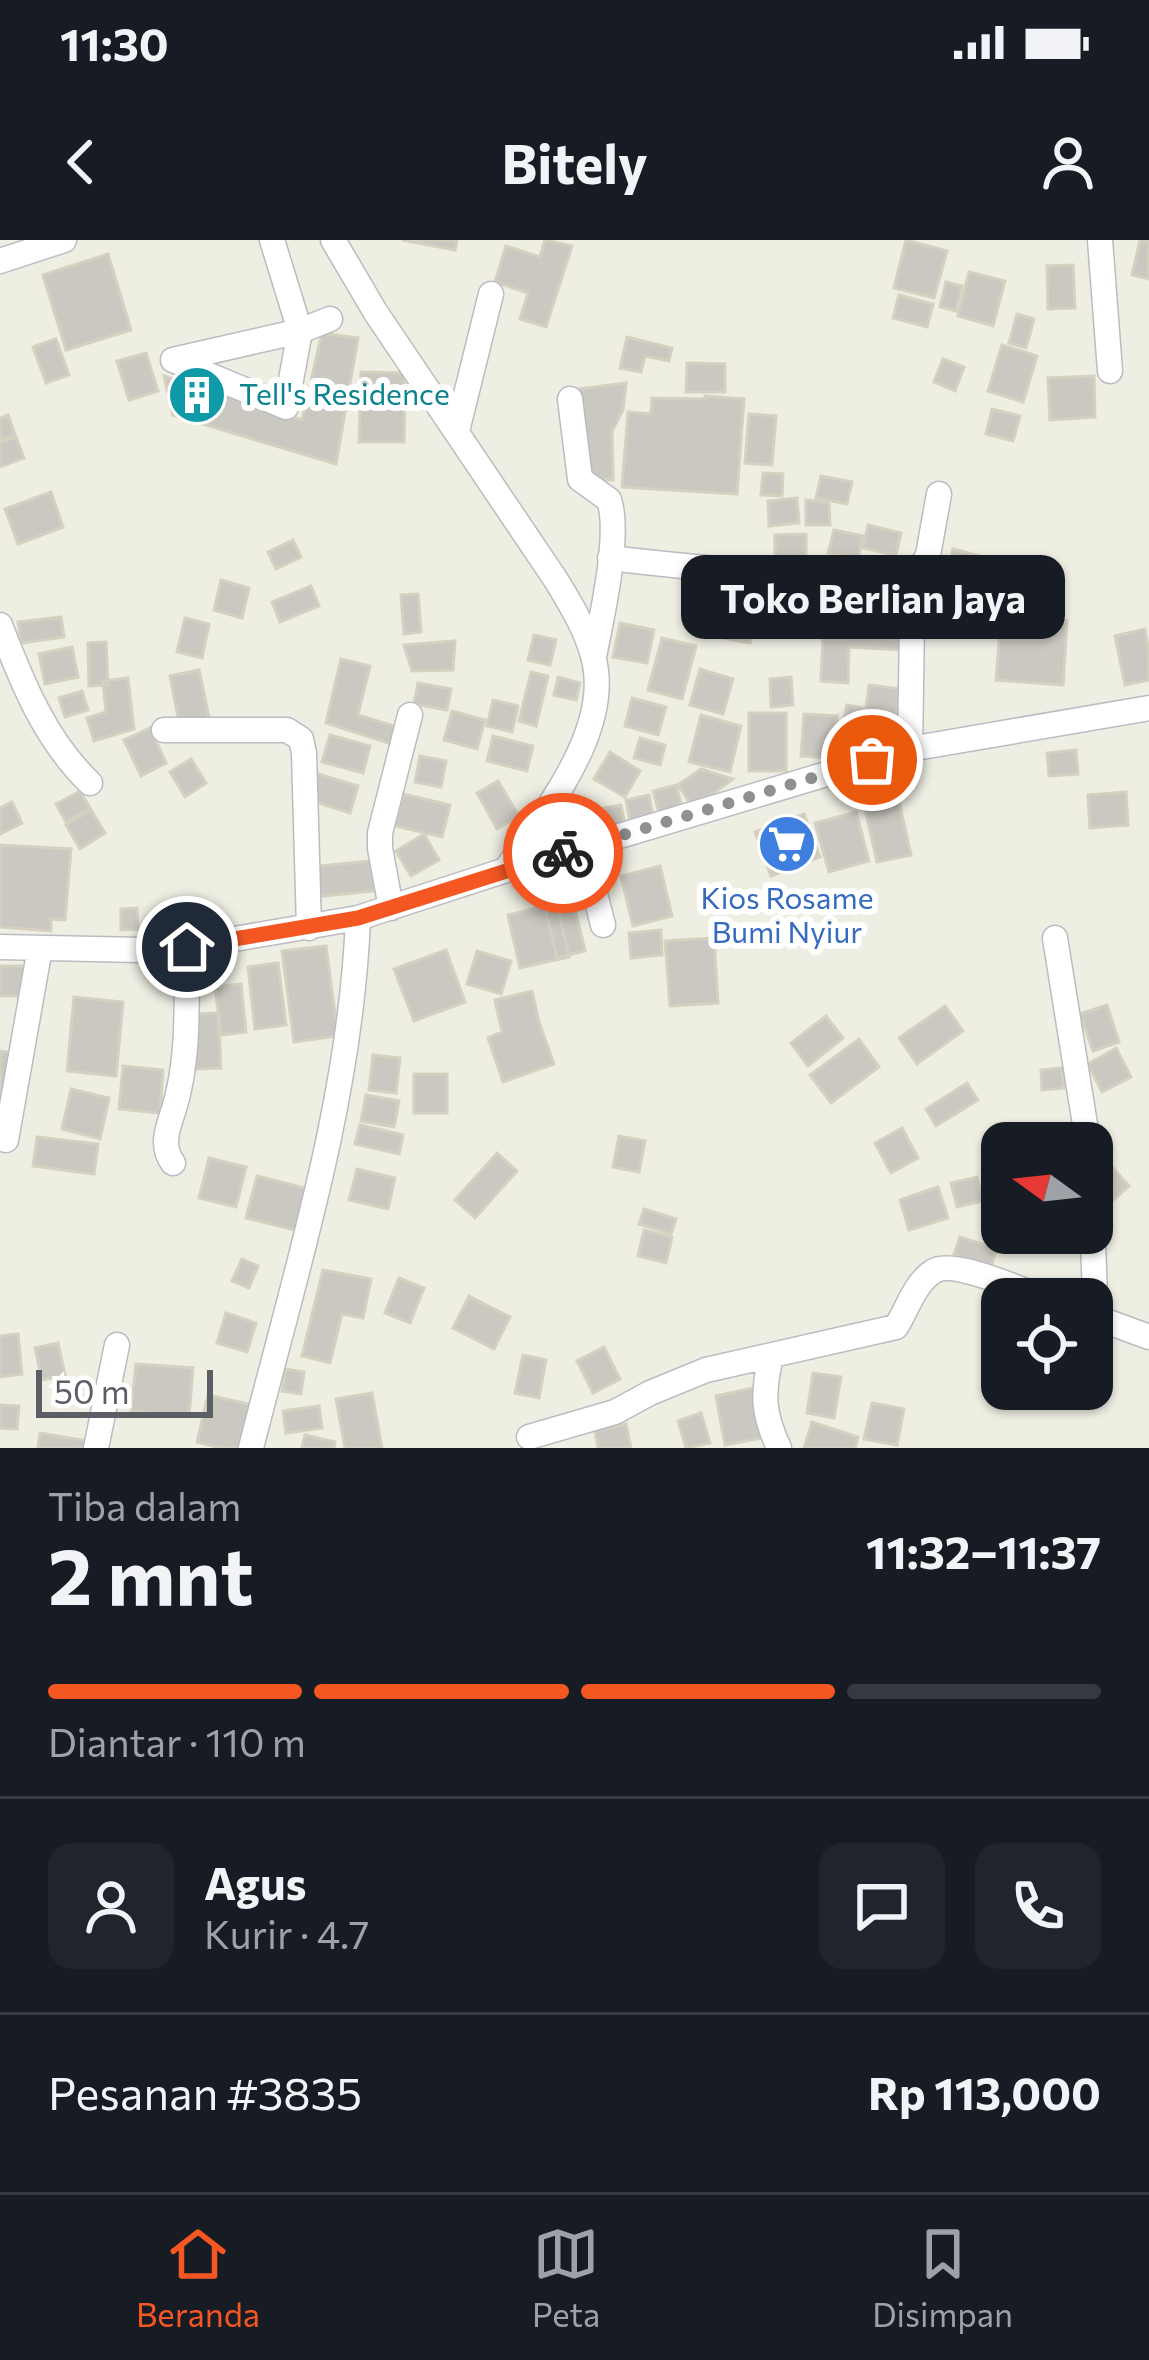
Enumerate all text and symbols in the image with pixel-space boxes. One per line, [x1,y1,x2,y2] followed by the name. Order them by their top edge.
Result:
[60,15,169,70] text: 11:30
[48,129,114,195] icon: back
[501,129,648,195] text: Bitely
[1035,129,1101,195] icon: person
[166,364,228,426] building icon: Tell's Residence
[239,374,450,411] place label: Tell's Residence
[680,556,1064,640] callout: Toko Berlian Jaya
[720,573,1026,621] text: Toko Berlian Jaya
[821,709,923,811] pin
[839,727,905,793] icon: bag
[503,793,623,913] courier
[756,813,818,875] supermarket icon: Kios Rosame Bumi Nyiur
[530,820,596,886] icon: bike
[701,878,873,949] place label: Kios Rosame Bumi Nyiur
[136,896,238,998] pin
[154,914,220,980] icon: home
[981,1122,1113,1254] north arrow
[981,1122,1113,1410] map controls
[981,1278,1113,1410] button: locate
[36,1364,213,1417] scale bar
[54,1370,130,1411] text: 50 m
[48,1481,241,1529] text: Tiba dalam
[866,1523,1101,1578] text: 11:32–11:37
[48,1526,253,1621] text: 2 mnt
[48,1717,306,1765] text: Diantar · 110 m
[48,1843,174,1969] button: person
[819,1843,945,1969] button: chat
[975,1843,1101,1969] button: phone
[204,1854,307,1909] text: Agus
[204,1909,369,1957] text: Kurir · 4.7
[48,2064,362,2119] text: Pesanan #3835
[868,2064,1101,2119] text: Rp 113,000
[136,2221,260,2334] tab: Beranda
[532,2221,600,2334] tab: Peta
[872,2221,1013,2334] tab: Disimpan

